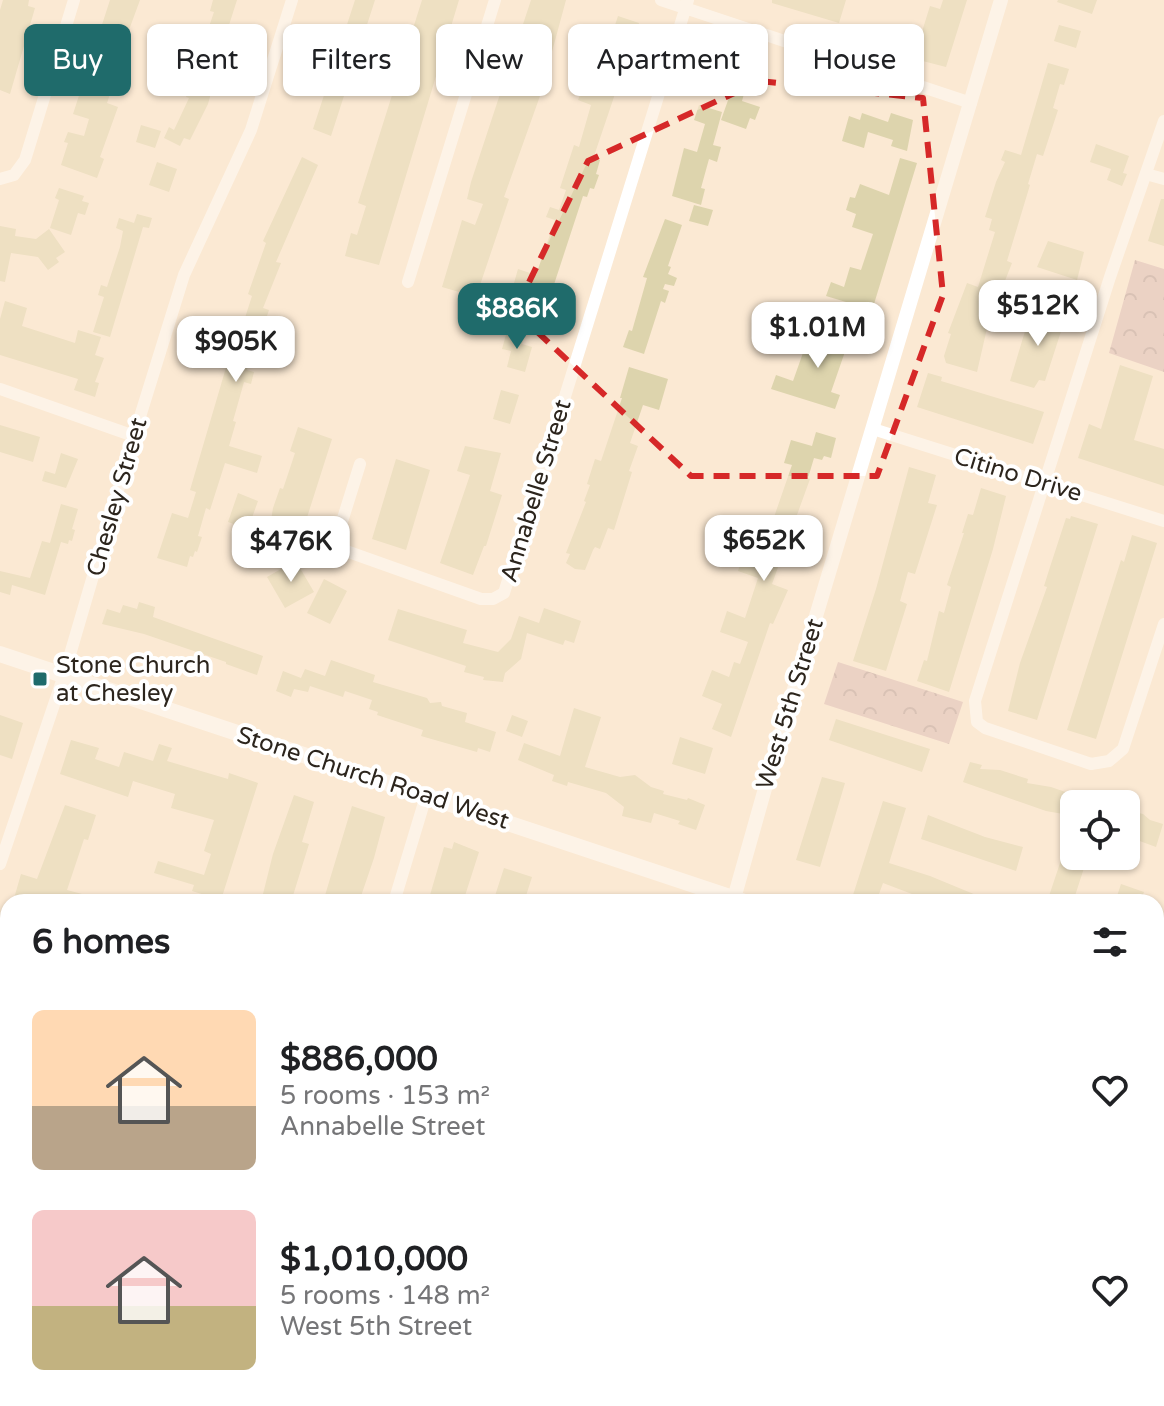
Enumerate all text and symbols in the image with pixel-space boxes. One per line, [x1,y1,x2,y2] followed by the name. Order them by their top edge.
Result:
[24,24,131,96] chip: Buy
[147,24,267,96] chip: Rent
[283,24,420,96] chip: Filters
[436,24,552,96] chip: New
[568,24,768,96] chip: Apartment
[784,24,924,96] chip: House
[982,280,1094,348] pin: $512K
[461,283,573,351] pin: $886K
[997,290,1079,321] text: $512K
[476,293,558,324] text: $886K
[753,302,883,370] pin: $1.01M
[770,312,866,343] text: $1.01M
[180,316,292,384] pin: $905K
[195,326,277,357] text: $905K
[494,396,578,586] street label: Annabelle Street
[81,414,153,580] street label: Chesley Street
[950,442,1086,508] street label: Citino Drive
[708,515,820,583] pin: $652K
[235,516,347,584] pin: $476K
[723,525,805,556] text: $652K
[250,526,332,557] text: $476K
[750,615,830,793] street label: West 5th Street
[56,651,210,708] place label: Stone Church at Chesley
[31,670,49,688] marker: Stone Church at Chesley
[233,720,513,836] street label: Stone Church Road West
[1060,790,1140,870] map controls
[1060,790,1140,870] button: locate
[1088,920,1132,964] icon: filters
[32,922,170,963] text: 6 homes
[280,1039,438,1080] text: $886,000
[96,1042,192,1138] icon: home
[1088,1068,1132,1112] icon: heart
[280,1080,490,1111] text: 5 rooms · 153 m²
[280,1111,485,1142] text: Annabelle Street
[280,1239,468,1280] text: $1,010,000
[96,1242,192,1338] icon: home
[1088,1268,1132,1312] icon: heart
[280,1280,490,1311] text: 5 rooms · 148 m²
[280,1311,472,1342] text: West 5th Street

